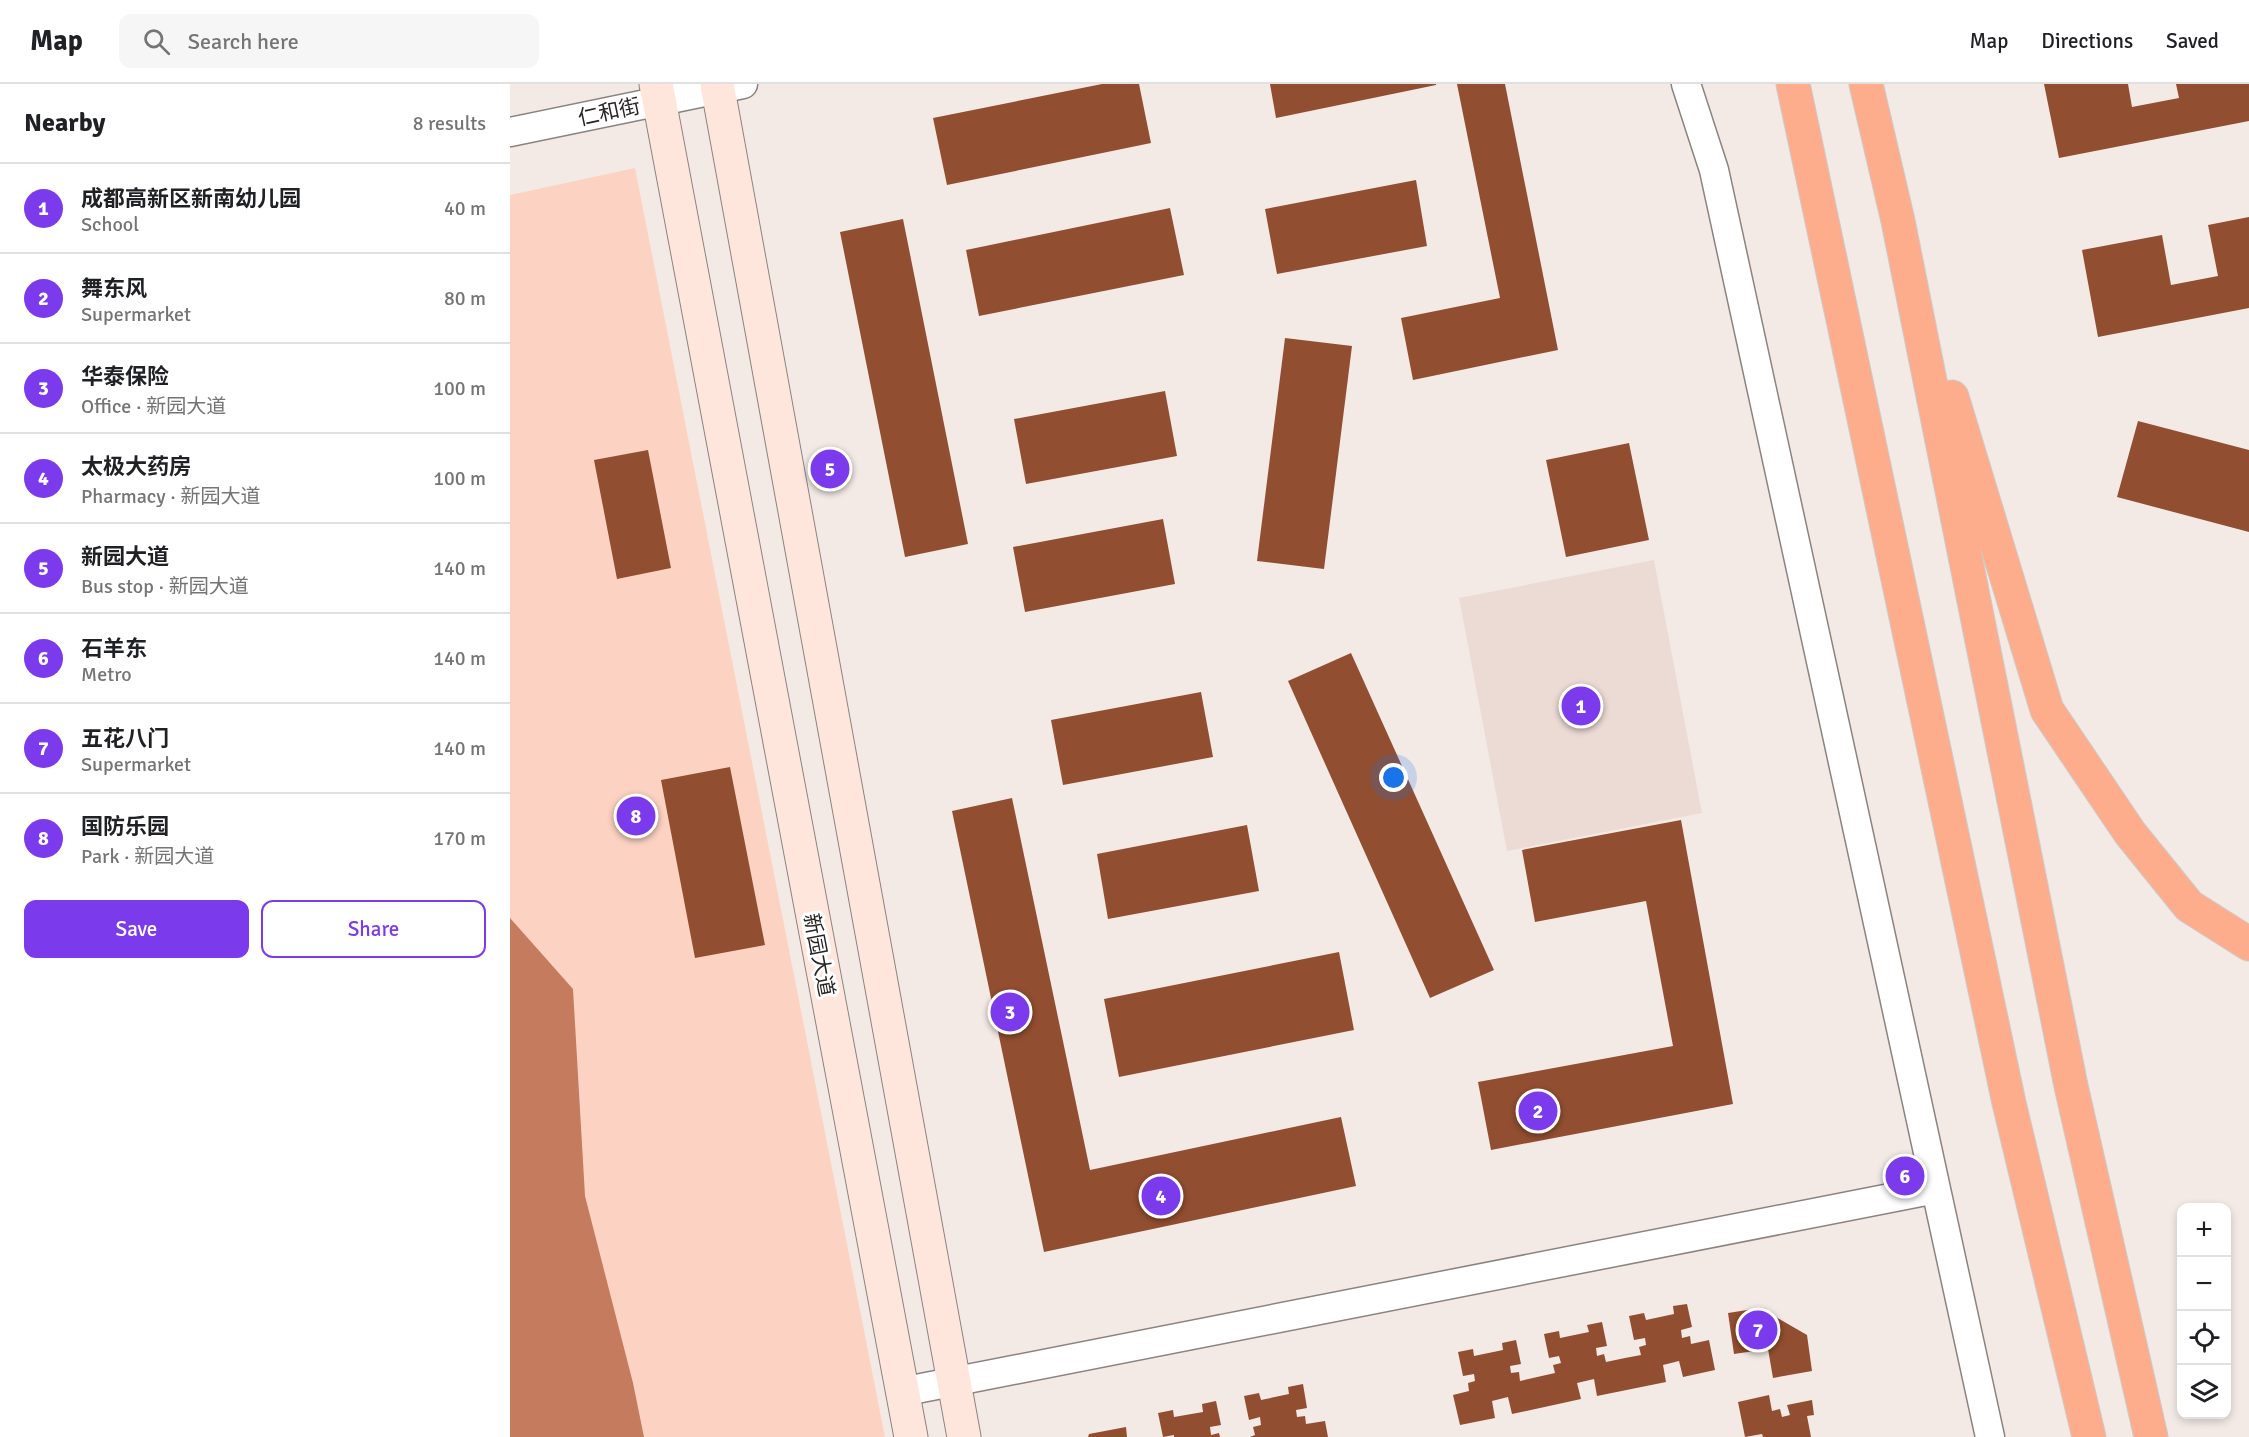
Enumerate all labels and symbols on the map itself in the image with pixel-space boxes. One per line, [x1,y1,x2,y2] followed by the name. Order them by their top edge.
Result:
[575,93,643,131] street label: 仁和街
[810,446,850,492] pin: 5
[1562,684,1600,728] pin: 1
[1379,763,1408,792] your location
[616,794,656,838] pin: 8
[798,911,840,999] street label: 新园大道
[990,990,1030,1034] pin: 3
[1518,1088,1558,1134] pin: 2
[1886,1154,1924,1198] pin: 6
[1142,1174,1180,1218] pin: 4
[1738,1308,1778,1352] pin: 7

